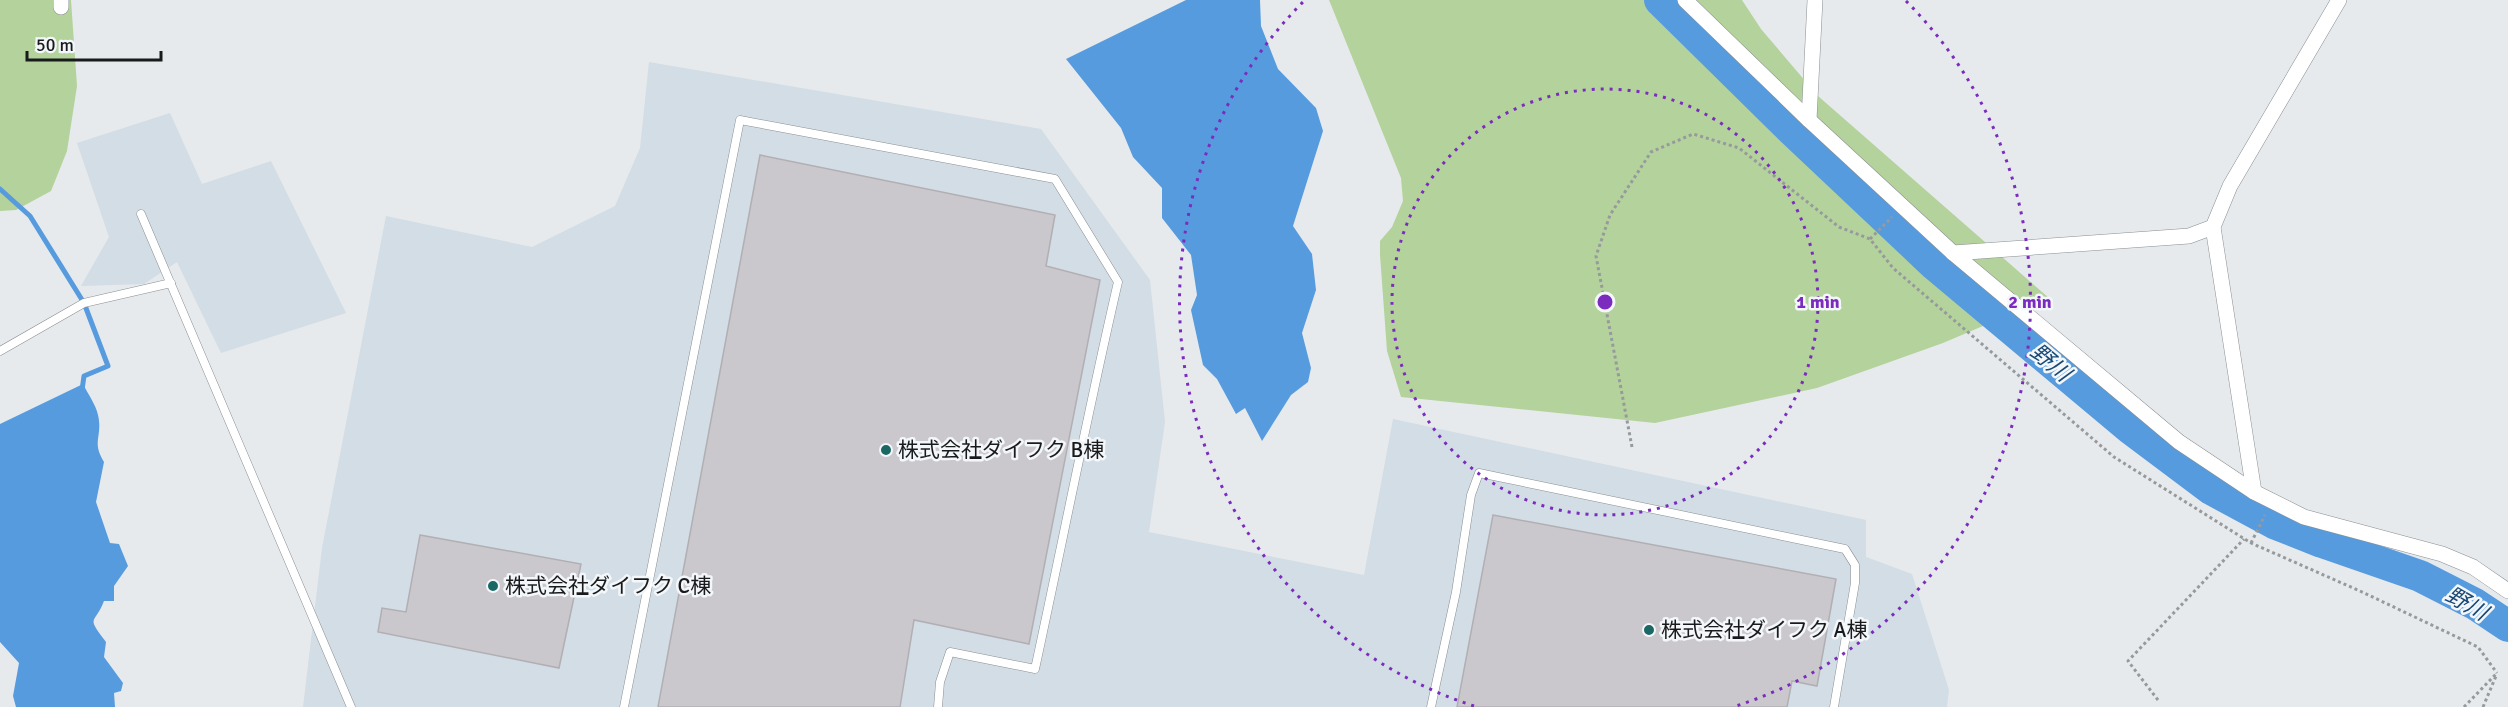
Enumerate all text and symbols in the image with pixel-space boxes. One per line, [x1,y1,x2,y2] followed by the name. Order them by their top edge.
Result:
[27,24,160,62] scale bar
[36,34,74,56] text: 50 m
[1796,291,1840,313] text: 1 min
[2008,291,2052,313] text: 2 min
[1595,292,1615,312] centre of rings
[2025,338,2078,388] water label: 野川
[898,437,1104,463] place label: 株式会社ダイフク B棟
[879,443,893,457] marker: 株式会社ダイフク B棟
[505,573,711,599] place label: 株式会社ダイフク C棟
[486,579,500,593] marker: 株式会社ダイフク C棟
[2441,581,2494,627] water label: 野川
[1661,617,1867,643] place label: 株式会社ダイフク A棟
[1642,623,1656,637] marker: 株式会社ダイフク A棟

